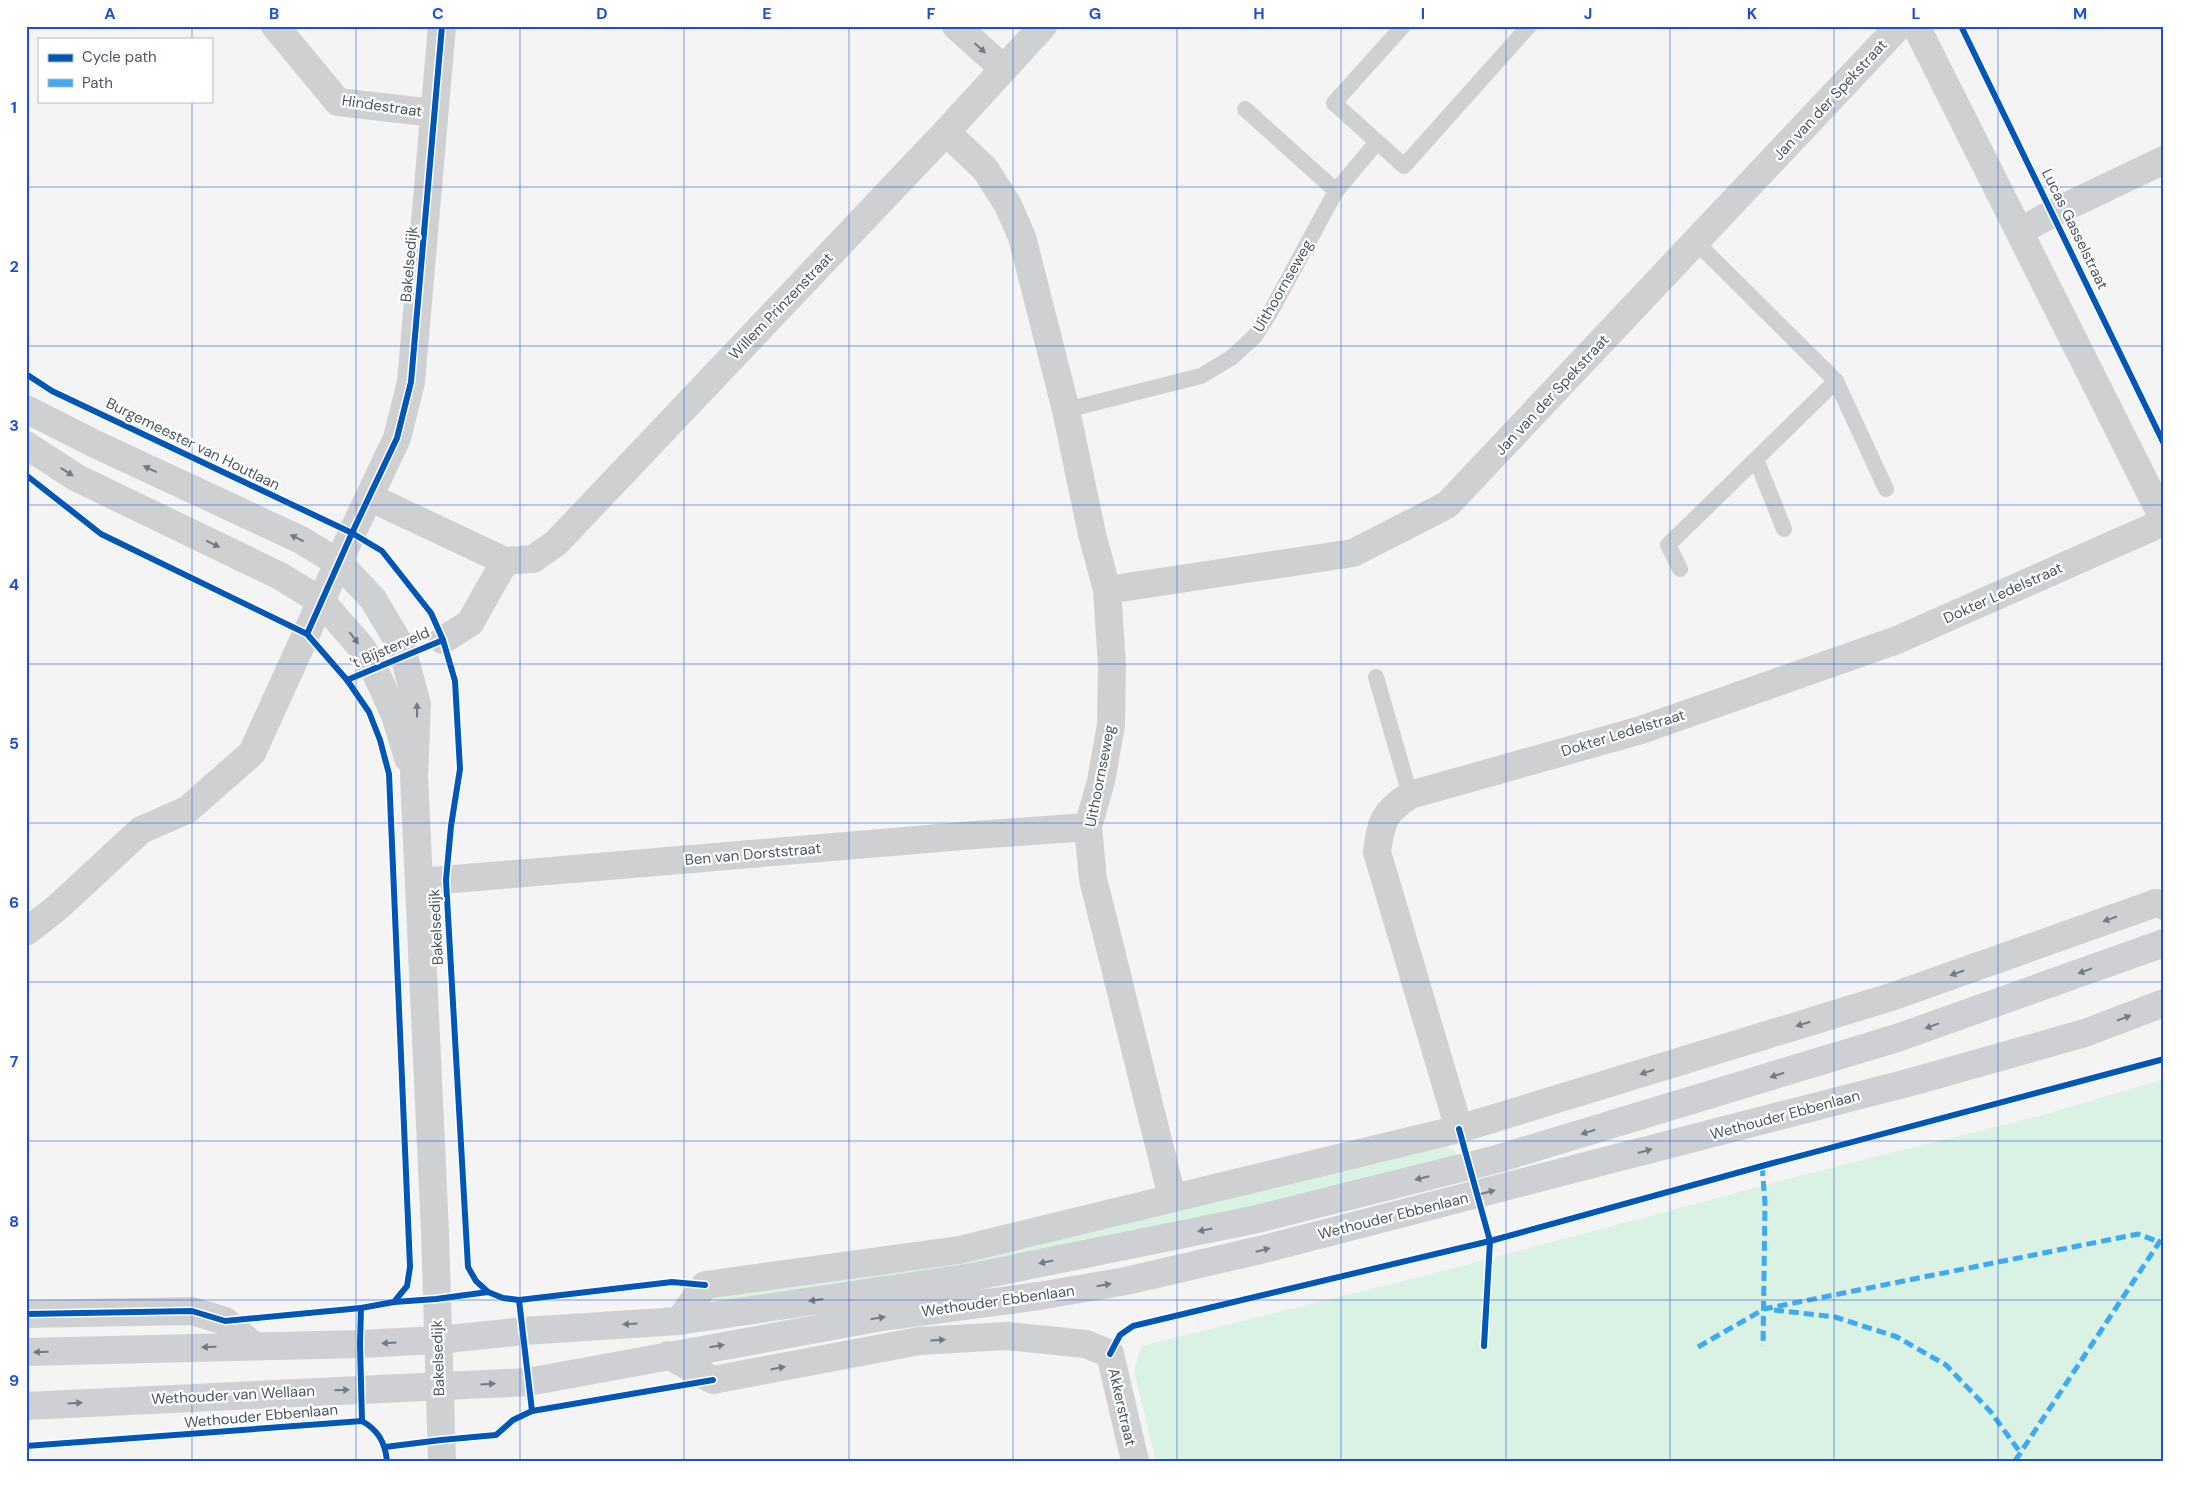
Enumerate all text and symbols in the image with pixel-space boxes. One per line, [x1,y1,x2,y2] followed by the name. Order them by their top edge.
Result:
[104,3,116,24] text: A
[269,3,279,24] text: B
[432,3,444,24] text: C
[596,3,608,24] text: D
[762,3,772,24] text: E
[927,3,936,24] text: F
[1089,3,1101,24] text: G
[1253,3,1265,24] text: H
[1421,3,1425,24] text: I
[1584,3,1592,24] text: J
[1747,3,1758,24] text: K
[1912,3,1921,24] text: L
[2073,3,2087,24] text: M
[1769,35,1891,165] street label: Jan van der Spekstraat
[38,38,212,102] legend
[974,42,986,54] one-way arrow
[82,47,157,67] text: Cycle path
[82,73,113,93] text: Path
[341,90,424,122] street label: Hindestraat
[11,97,17,118] text: 1
[2037,165,2113,293] street label: Lucas Gasselstraat
[396,225,422,303] street label: Bakelsedijk
[1248,236,1318,336] street label: Uithoornseweg
[725,248,838,364] street label: Willem Prinzenstraat
[9,256,19,277] text: 2
[1491,330,1613,460] street label: Jan van der Spekstraat
[103,393,283,495] street label: Burgemeester van Houtlaan
[9,415,19,436] text: 3
[142,465,157,474] one-way arrow
[60,467,74,476] one-way arrow
[290,534,304,542] one-way arrow
[206,540,220,548] one-way arrow
[1940,558,2066,628] street label: Dokter Ledelstraat
[9,574,19,595] text: 4
[347,622,433,674] street label: 't Bijsterveld
[348,631,359,644] one-way arrow
[413,702,421,718] one-way arrow
[1559,705,1687,761] street label: Dokter Ledelstraat
[1080,723,1120,829] street label: Uithoornseweg
[9,733,19,754] text: 5
[684,838,822,870] street label: Ben van Dorststraat
[424,888,448,966] street label: Bakelsedijk
[9,892,19,913] text: 6
[2102,915,2117,923] one-way arrow
[2077,967,2092,975] one-way arrow
[1949,969,1964,977] one-way arrow
[2117,1014,2132,1022] one-way arrow
[1795,1020,1810,1028] one-way arrow
[1924,1022,1939,1030] one-way arrow
[10,1051,19,1072] text: 7
[1640,1068,1655,1076] one-way arrow
[1769,1071,1784,1079] one-way arrow
[1708,1085,1862,1145] street label: Wethouder Ebbenlaan
[1580,1128,1595,1136] one-way arrow
[1638,1147,1653,1155] one-way arrow
[1415,1174,1430,1182] one-way arrow
[1316,1188,1470,1244] street label: Wethouder Ebbenlaan
[1481,1188,1496,1196] one-way arrow
[9,1211,19,1232] text: 8
[1197,1226,1213,1234] one-way arrow
[1255,1245,1270,1253] one-way arrow
[1037,1259,1053,1267] one-way arrow
[920,1280,1076,1322] street label: Wethouder Ebbenlaan
[1097,1280,1113,1288] one-way arrow
[808,1297,824,1305] one-way arrow
[870,1313,886,1321] one-way arrow
[427,1319,449,1397] street label: Bakelsedijk
[622,1320,638,1328] one-way arrow
[930,1335,946,1343] one-way arrow
[381,1339,397,1347] one-way arrow
[710,1342,726,1350] one-way arrow
[201,1343,217,1351] one-way arrow
[33,1348,49,1356] one-way arrow
[770,1363,786,1371] one-way arrow
[1103,1366,1141,1448] street label: Akkerstraat
[9,1370,19,1391] text: 9
[481,1379,497,1387] one-way arrow
[151,1381,315,1409] street label: Wethouder van Wellaan
[334,1386,350,1394] one-way arrow
[67,1399,83,1407] one-way arrow
[183,1399,339,1433] street label: Wethouder Ebbenlaan

